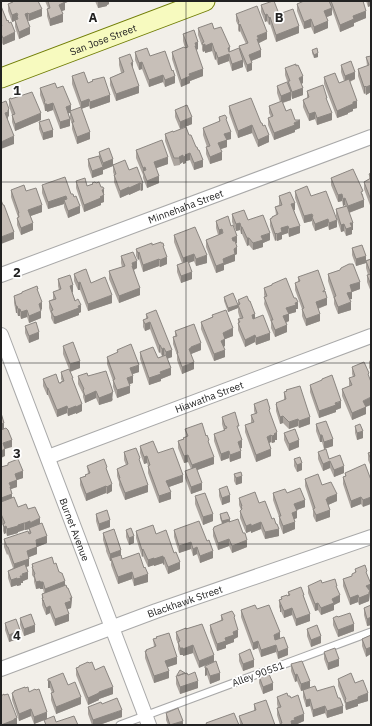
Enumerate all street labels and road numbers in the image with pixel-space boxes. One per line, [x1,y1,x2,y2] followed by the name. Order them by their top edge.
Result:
[68,21,139,58] street label: San Jose Street
[146,186,226,226] street label: Minnehaha Street
[173,378,246,415] street label: Hiawatha Street
[57,496,93,563] street label: Burnet Avenue
[145,582,225,620] street label: Blackhawk Street
[230,659,286,689] street label: Alley 90551

